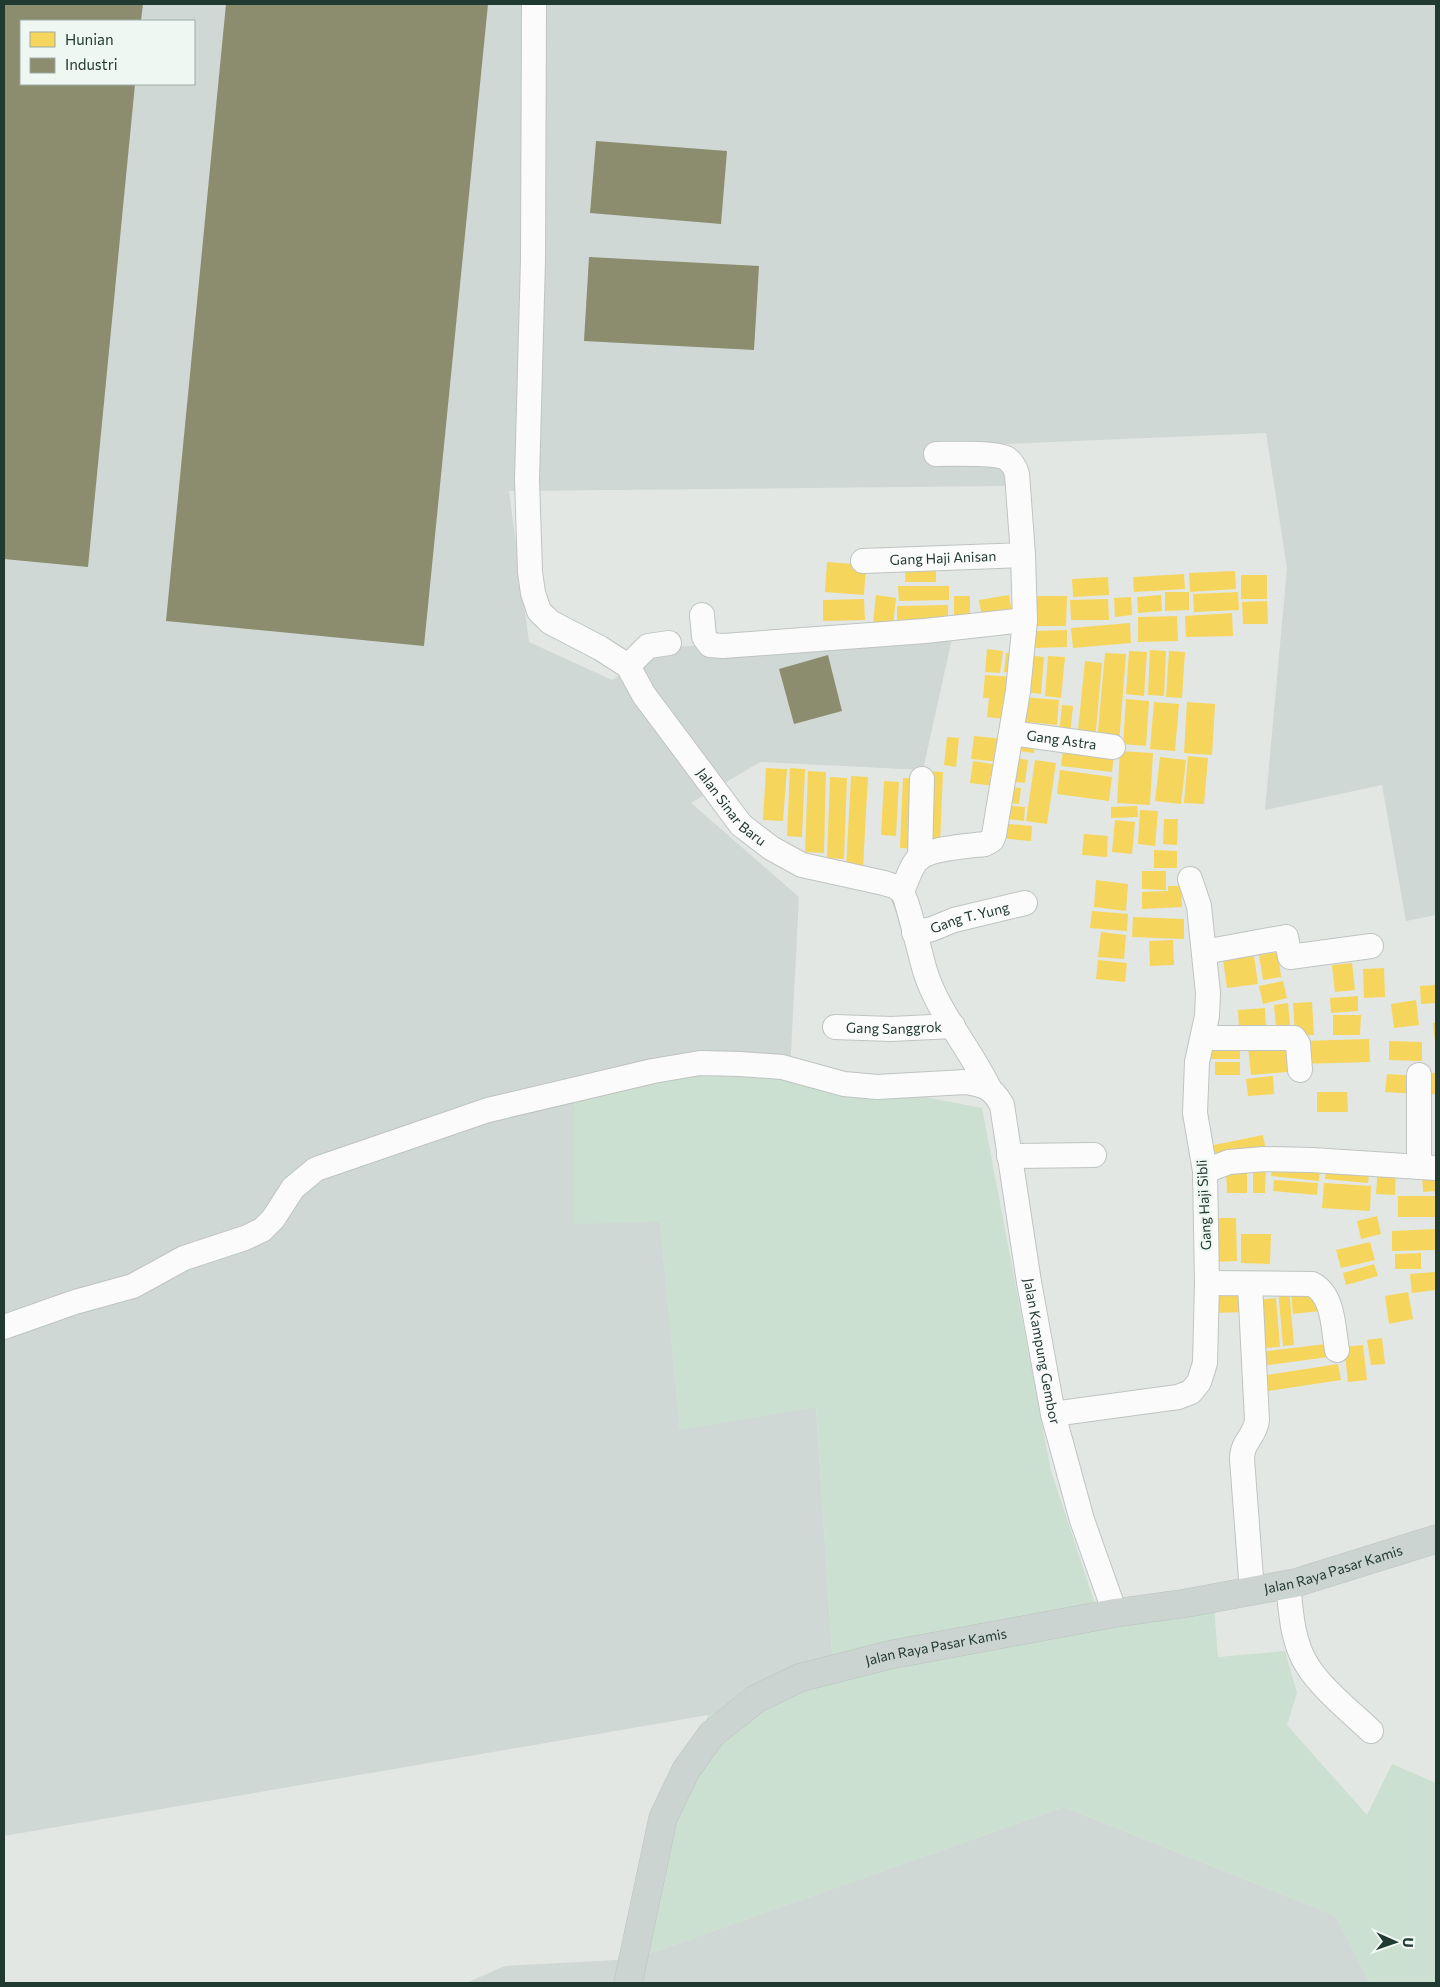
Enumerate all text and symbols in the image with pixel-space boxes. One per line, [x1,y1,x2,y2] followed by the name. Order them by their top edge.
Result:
[20,20,195,85] legend
[65,30,114,48] text: Hunian
[65,55,118,73] text: Industri
[889,547,997,568] street label: Gang Haji Anisan
[1026,726,1098,753] street label: Gang Astra
[693,764,770,849] street label: Jalan Sinar Baru
[927,898,1011,937] street label: Gang T. Yung
[846,1018,943,1037] street label: Gang Sanggrok
[1193,1159,1214,1251] street label: Gang Haji Sibli
[1021,1277,1065,1427] street label: Jalan Kampung Gembor
[1262,1541,1404,1597] street label: Jalan Raya Pasar Kamis
[863,1624,1008,1669] street label: Jalan Raya Pasar Kamis
[1370,1917,1420,1967] north arrow
[1400,1937,1417,1948] text: U

